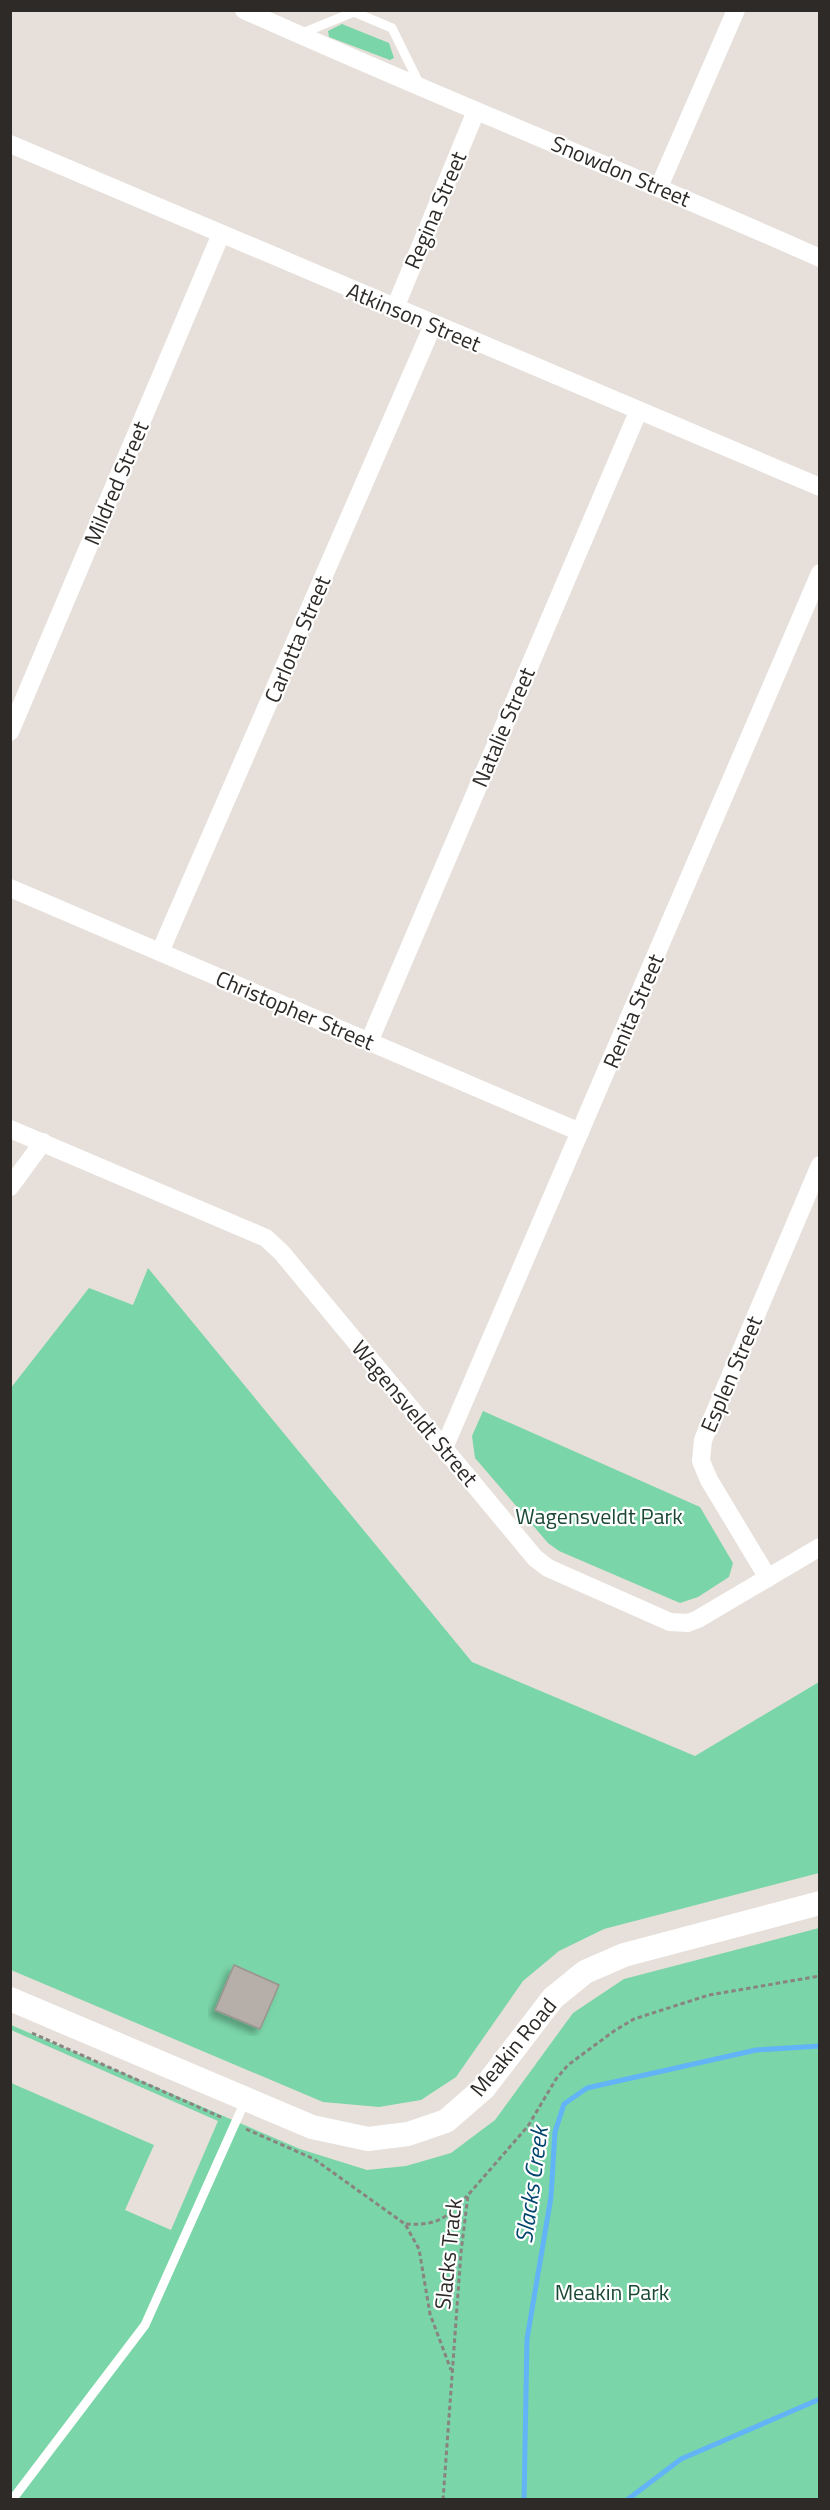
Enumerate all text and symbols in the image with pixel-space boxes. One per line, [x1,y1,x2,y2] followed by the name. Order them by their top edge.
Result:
[546,126,696,216] street label: Snowdon Street
[395,146,475,274] street label: Regina Street
[342,273,487,361] street label: Atkinson Street
[75,415,157,550] street label: Mildred Street
[255,570,339,708] street label: Carlotta Street
[462,662,544,792] street label: Natalie Street
[594,948,672,1074] street label: Renita Street
[210,961,380,1059] street label: Christopher Street
[691,1310,771,1438] street label: Esplen Street
[343,1332,487,1494] street label: Wagensveldt Street
[515,1499,683,1533] park label: Wagensveldt Park
[461,1990,565,2104] street label: Meakin Road
[505,2121,557,2245] water label: Slacks Creek
[425,2196,471,2311] street label: Slacks Track
[555,2275,670,2309] park label: Meakin Park

